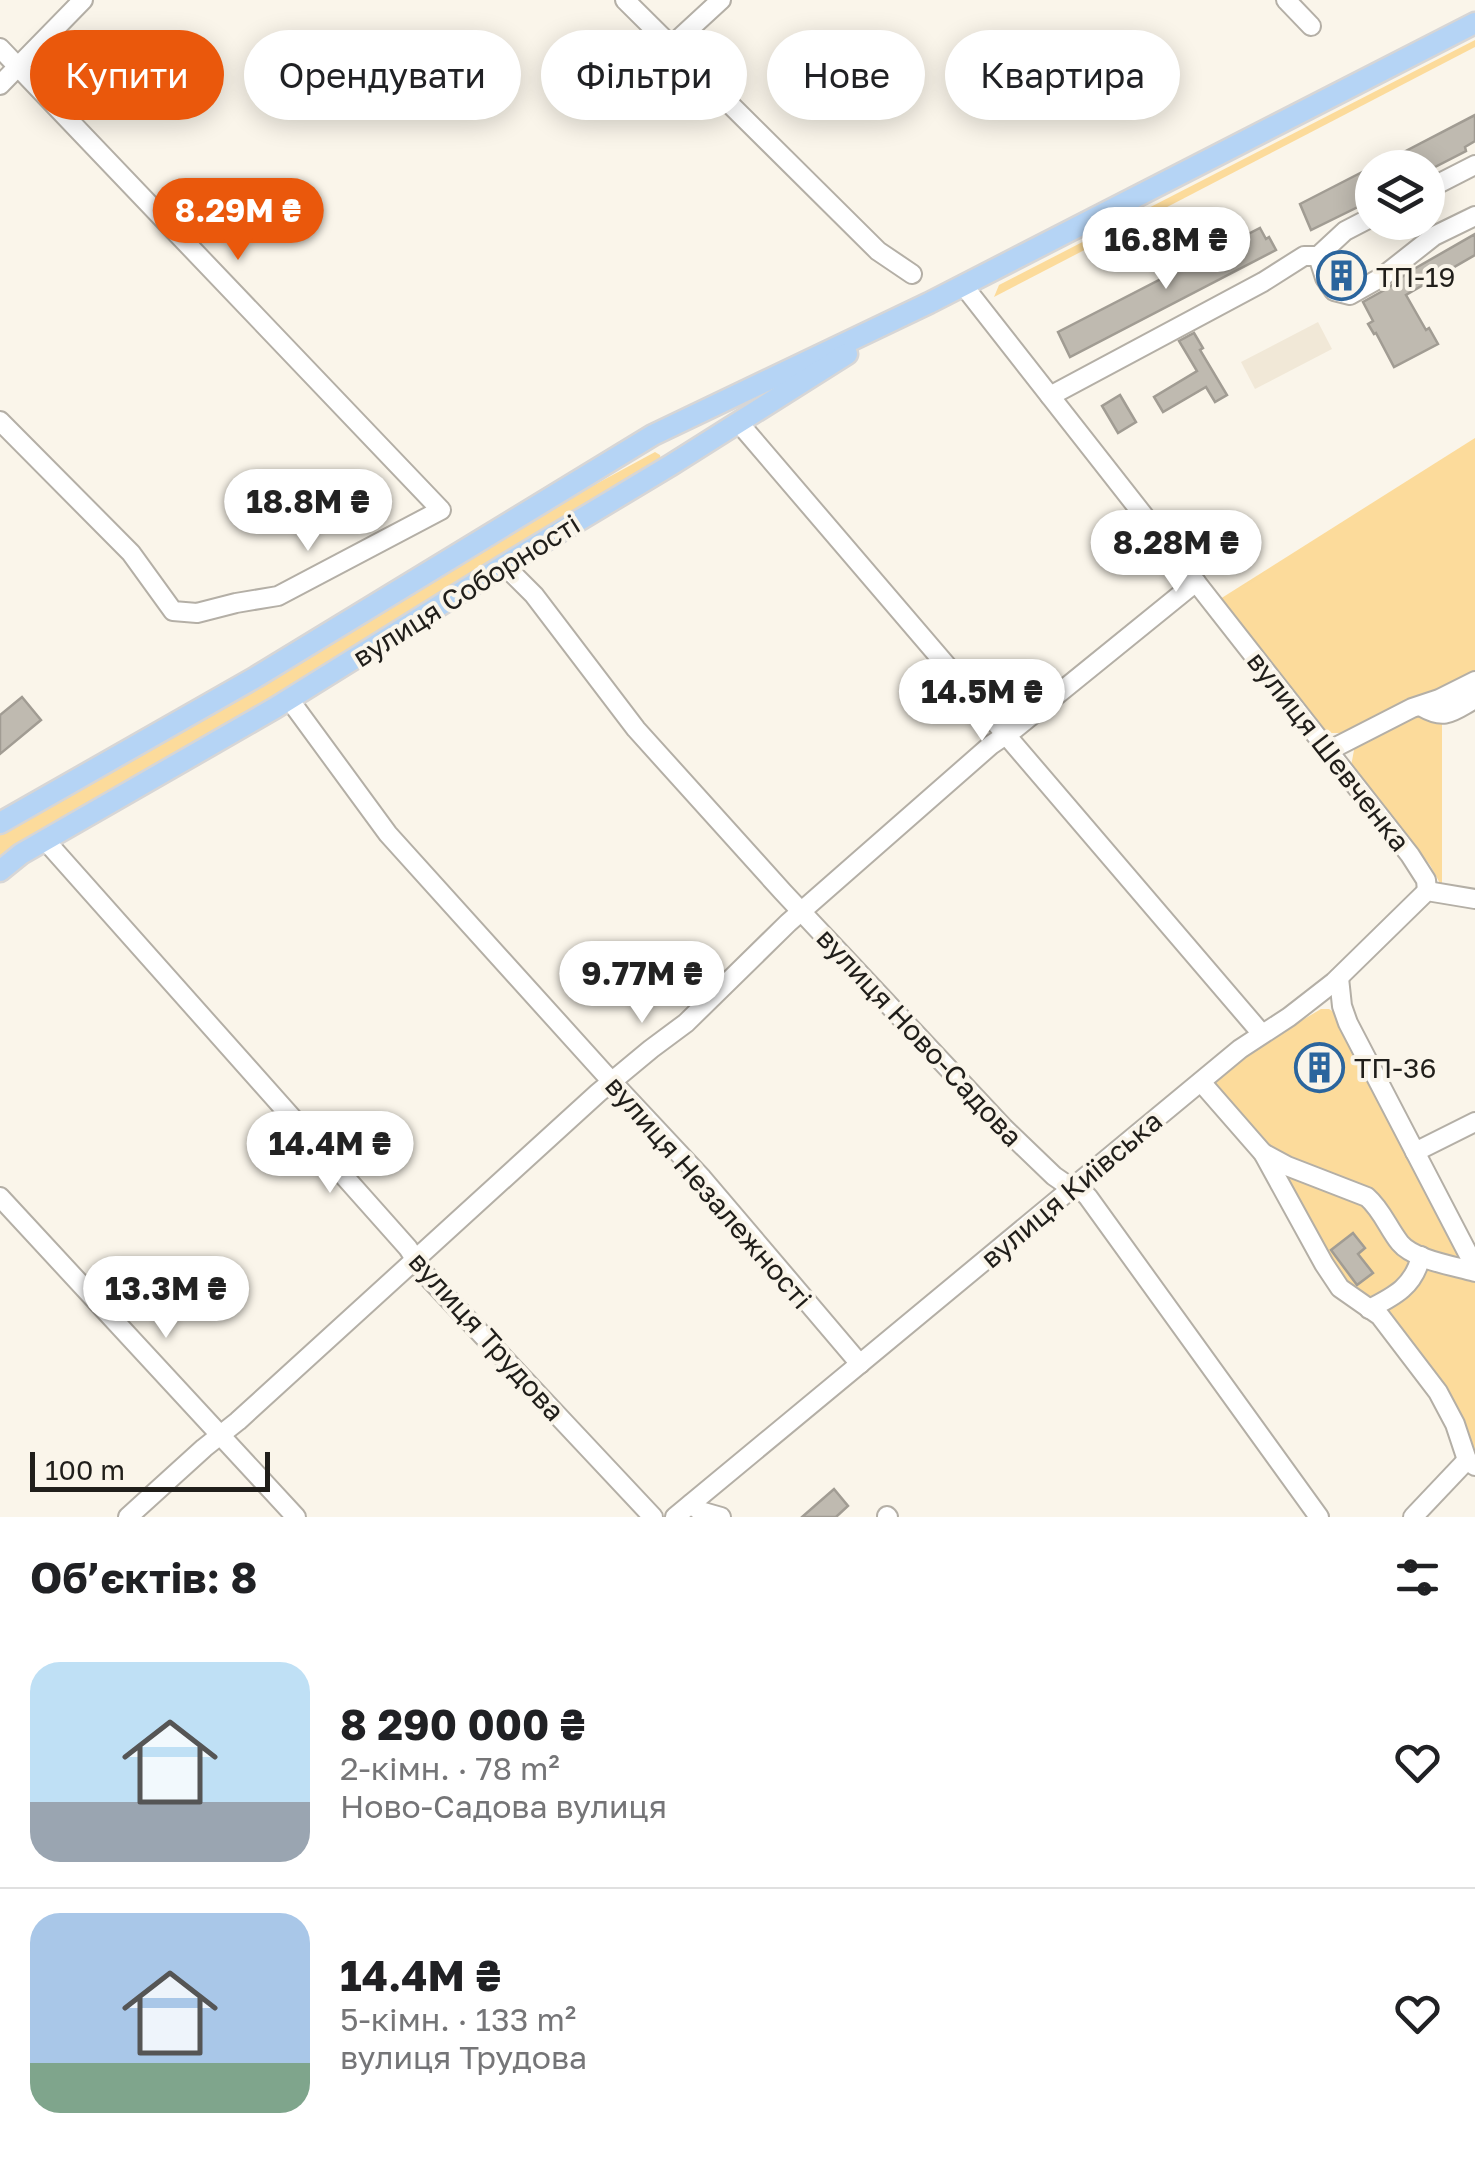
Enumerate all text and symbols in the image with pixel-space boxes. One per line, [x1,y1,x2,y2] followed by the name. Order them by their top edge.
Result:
[30,30,224,120] chip: Купити
[244,30,521,120] chip: Орендувати
[541,30,747,120] chip: Фільтри
[767,30,925,120] chip: Нове
[945,30,1180,120] chip: Квартира
[1355,150,1445,240] map controls
[1355,150,1445,240] button: layers
[146,178,330,263] pin: 8.29M ₴
[175,191,301,229] text: 8.29M ₴
[1074,207,1258,292] pin: 16.8M ₴
[1104,220,1228,258] text: 16.8M ₴
[1315,250,1367,302] building icon: ТП-19
[1376,260,1456,293] place label: ТП-19
[216,469,400,554] pin: 18.8M ₴
[246,482,370,520] text: 18.8M ₴
[346,507,586,673] street label: вулиця Соборності
[1084,510,1268,595] pin: 8.28M ₴
[1113,523,1239,561] text: 8.28M ₴
[1241,645,1417,857] street label: вулиця Шевченка
[890,659,1074,744] pin: 14.5M ₴
[921,672,1043,710] text: 14.5M ₴
[810,921,1030,1153] street label: вулиця Ново-Садова
[550,941,734,1026] pin: 9.77M ₴
[581,954,703,992] text: 9.77M ₴
[1293,1041,1345,1093] building icon: ТП-36
[1354,1051,1436,1084] place label: ТП-36
[599,1069,819,1315] street label: вулиця Незалежності
[974,1104,1168,1274] street label: вулиця Київська
[238,1111,422,1196] pin: 14.4M ₴
[269,1124,391,1162] text: 14.4M ₴
[402,1245,572,1427] street label: вулиця Трудова
[74,1256,258,1341] pin: 13.3M ₴
[105,1269,227,1307] text: 13.3M ₴
[30,1447,270,1492] scale bar
[45,1453,125,1486] text: 100 m
[1390,1550,1445,1605] icon: filters
[30,1552,257,1602] text: Об’єктів: 8
[340,1699,586,1749] text: 8 290 000 ₴
[110,1702,230,1822] icon: home
[1390,1735,1445,1790] icon: heart
[340,1749,560,1787] text: 2-кімн. · 78 m²
[340,1787,667,1825] text: Ново-Садова вулиця
[340,1950,501,2000] text: 14.4M ₴
[110,1953,230,2073] icon: home
[1390,1986,1445,2041] icon: heart
[340,2000,576,2038] text: 5-кімн. · 133 m²
[340,2038,587,2076] text: вулиця Трудова

